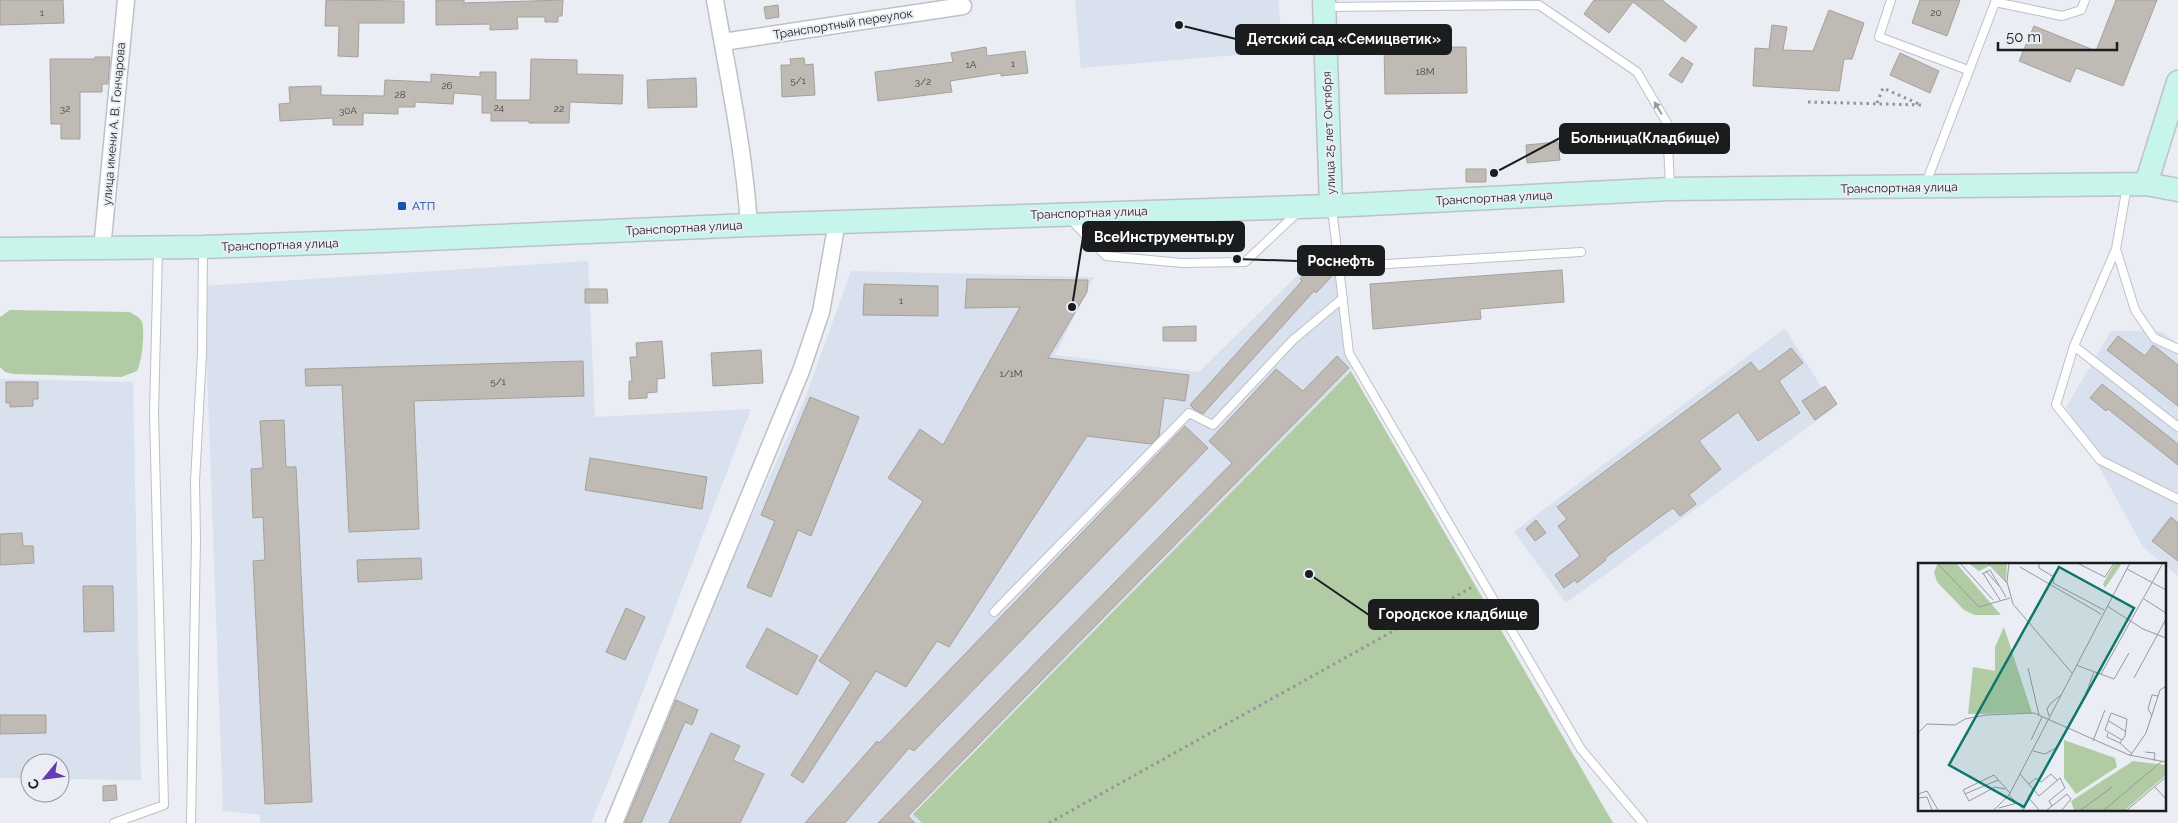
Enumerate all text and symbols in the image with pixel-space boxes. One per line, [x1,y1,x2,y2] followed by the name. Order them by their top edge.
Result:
[772,6,914,42] street label: Транспортный переулок
[40,7,45,18] house number: 1
[1930,7,1942,18] house number: 20
[1998,20,2117,52] scale bar
[1236,25,1451,54] callout: Детский сад «Семицветик»
[2006,28,2041,46] text: 50 m
[1247,31,1441,47] text: Детский сад «Семицветик»
[100,42,128,206] street label: улица имени А. В. Гончарова
[1011,58,1016,69] house number: 1
[965,59,977,70] house number: 1А
[1416,66,1434,77] house number: 18М
[1320,71,1338,195] street label: улица 25 лет Октября
[790,75,806,86] house number: 5/1
[915,76,931,87] house number: 3/2
[441,80,453,91] house number: 26
[394,89,406,100] house number: 28
[494,102,505,113] house number: 24
[1653,102,1662,115] one-way arrow
[60,103,70,114] house number: 32
[554,103,564,114] house number: 22
[339,105,357,116] house number: 30А
[1560,124,1729,153] callout: Больница(Кладбище)
[1571,130,1719,146] text: Больница(Кладбище)
[1840,180,1958,196] street label: Транспортная улица
[1435,188,1553,208] street label: Транспортная улица
[412,199,435,213] place label: АТП
[396,200,408,212] marker: АТП
[1030,204,1148,222] street label: Транспортная улица
[625,218,743,238] street label: Транспортная улица
[1083,222,1244,251] callout: ВсеИнструменты.ру
[1094,229,1234,245] text: ВсеИнструменты.ру
[221,236,339,254] street label: Транспортная улица
[1298,246,1384,275] callout: Роснефть
[1308,253,1375,269] text: Роснефть
[899,295,904,306] house number: 1
[999,368,1023,379] house number: 1/1М
[490,376,506,387] house number: 5/1
[1918,563,2166,810] inset map
[1369,600,1538,629] callout: Городское кладбище
[1378,606,1528,622] text: Городское кладбище
[20,753,70,803] north arrow
[24,776,43,792] text: С

